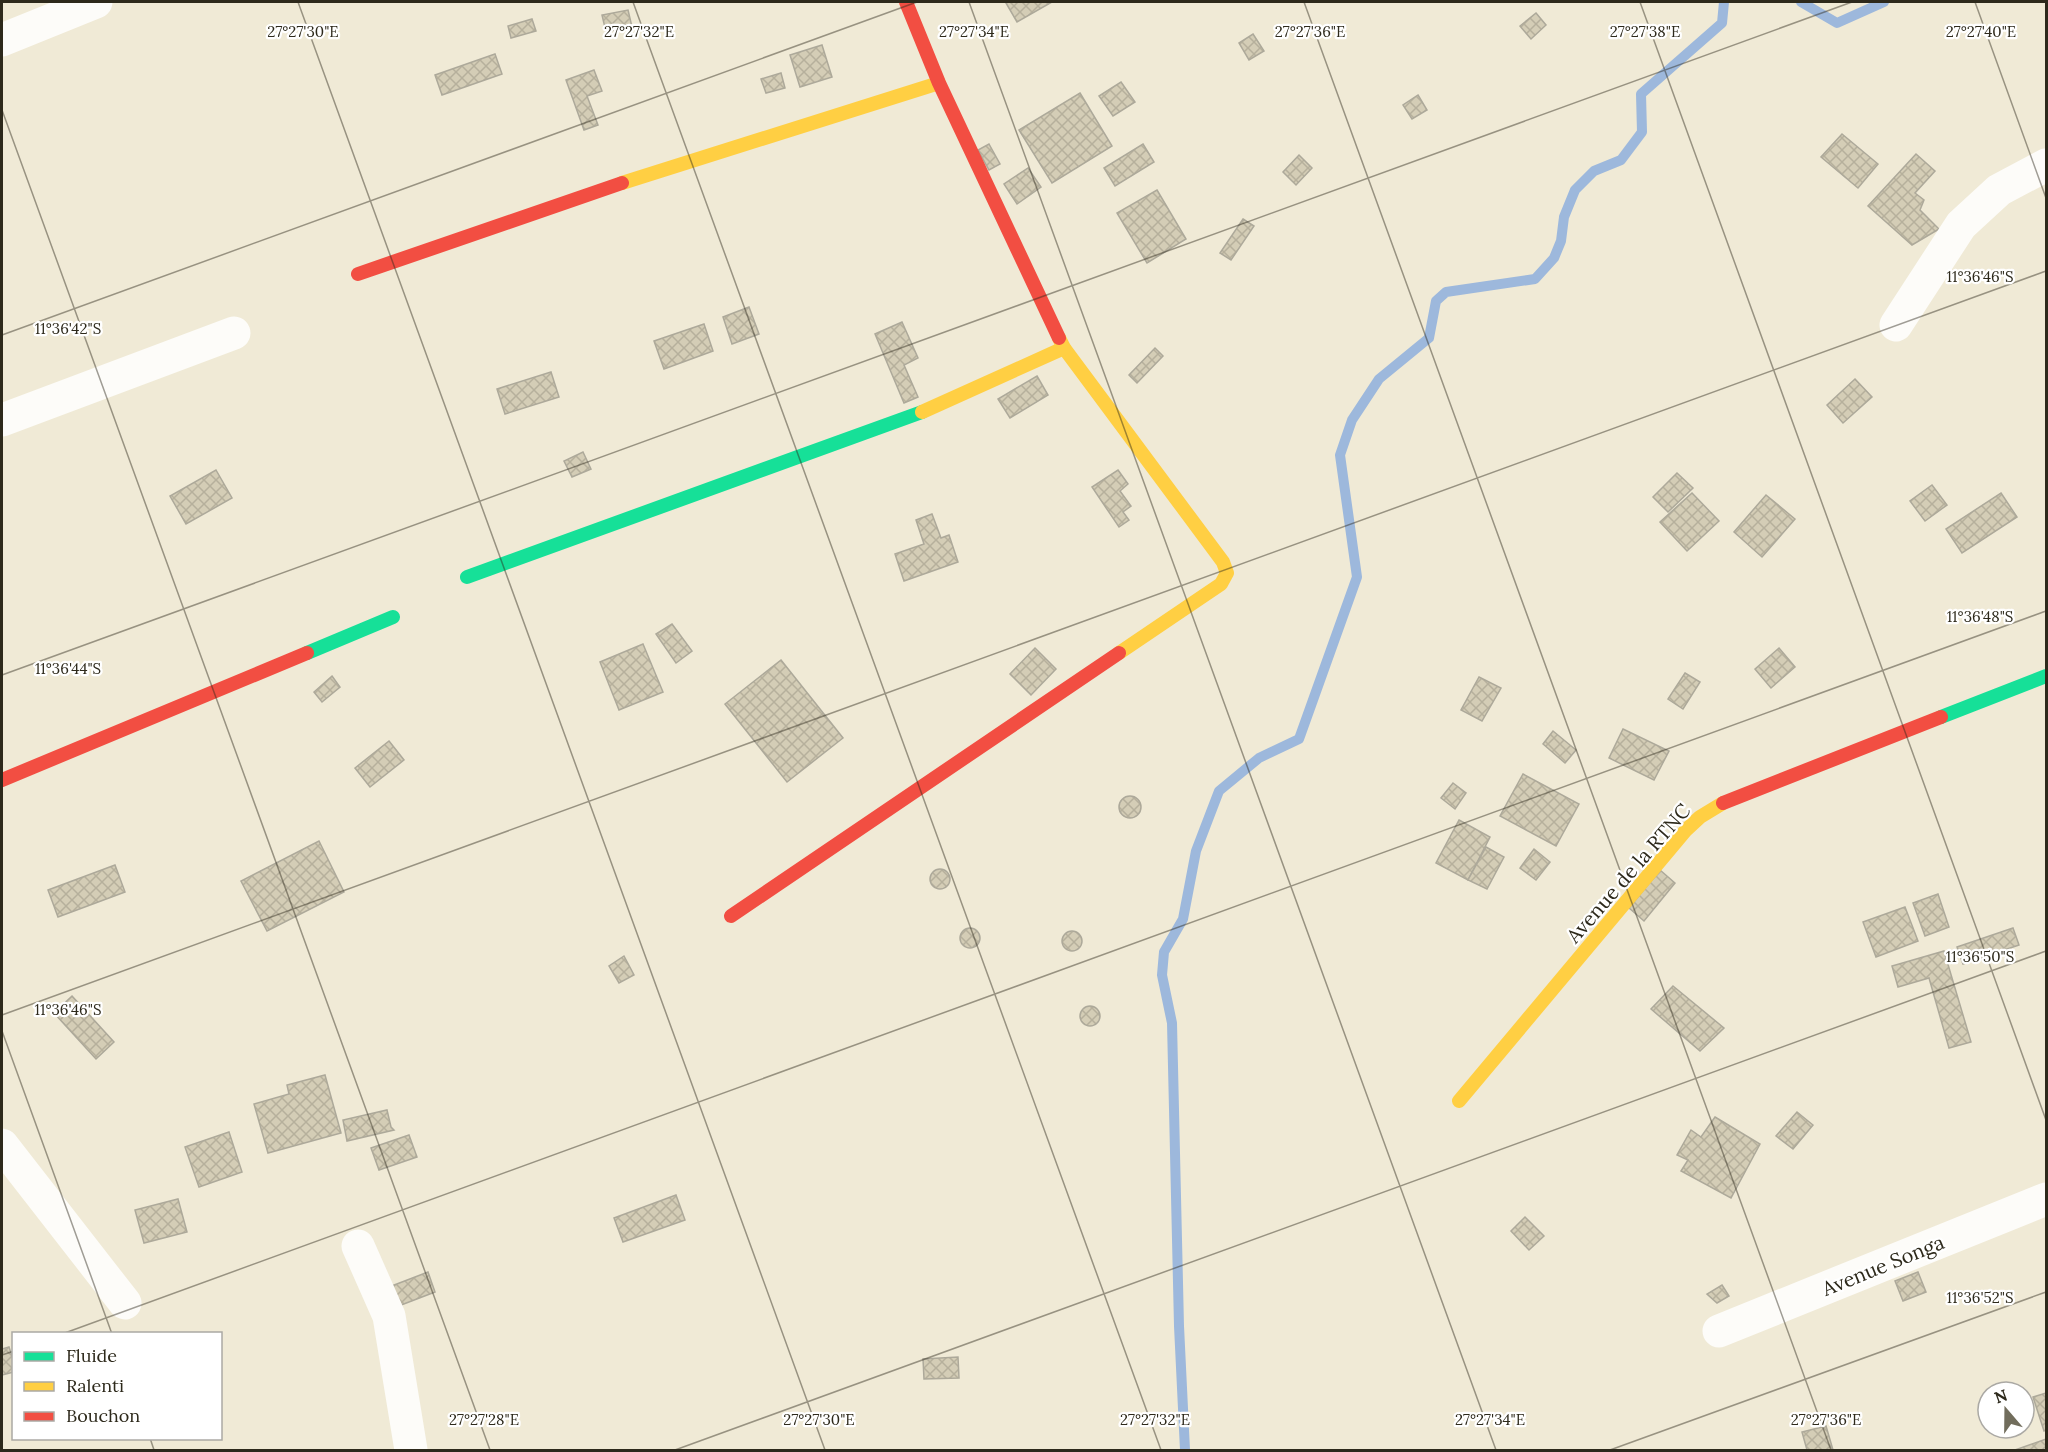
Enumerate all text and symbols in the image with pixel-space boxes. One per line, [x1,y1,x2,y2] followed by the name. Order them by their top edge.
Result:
[267,22,339,41] text: 27°27'30"E
[604,22,674,41] text: 27°27'32"E
[939,22,1009,41] text: 27°27'34"E
[1275,22,1345,41] text: 27°27'36"E
[1610,22,1680,41] text: 27°27'38"E
[1946,22,2016,41] text: 27°27'40"E
[1947,267,2013,286] text: 11°36'46"S
[35,319,101,338] text: 11°36'42"S
[1947,607,2013,626] text: 11°36'48"S
[35,659,101,678] text: 11°36'44"S
[1560,798,1695,949] street label: Avenue de la RTNC
[1946,947,2014,966] text: 11°36'50"S
[35,1000,101,1019] text: 11°36'46"S
[1817,1229,1948,1301] street label: Avenue Songa
[1946,1288,2014,1307] text: 11°36'52"S
[12,1332,222,1440] legend
[66,1344,117,1367] text: Fluide
[66,1374,124,1397] text: Ralenti
[1976,1380,2036,1440] north arrow
[1992,1384,2010,1407] text: N
[66,1404,140,1427] text: Bouchon
[449,1410,519,1429] text: 27°27'28"E
[783,1410,855,1429] text: 27°27'30"E
[1120,1410,1190,1429] text: 27°27'32"E
[1455,1410,1525,1429] text: 27°27'34"E
[1791,1410,1861,1429] text: 27°27'36"E

